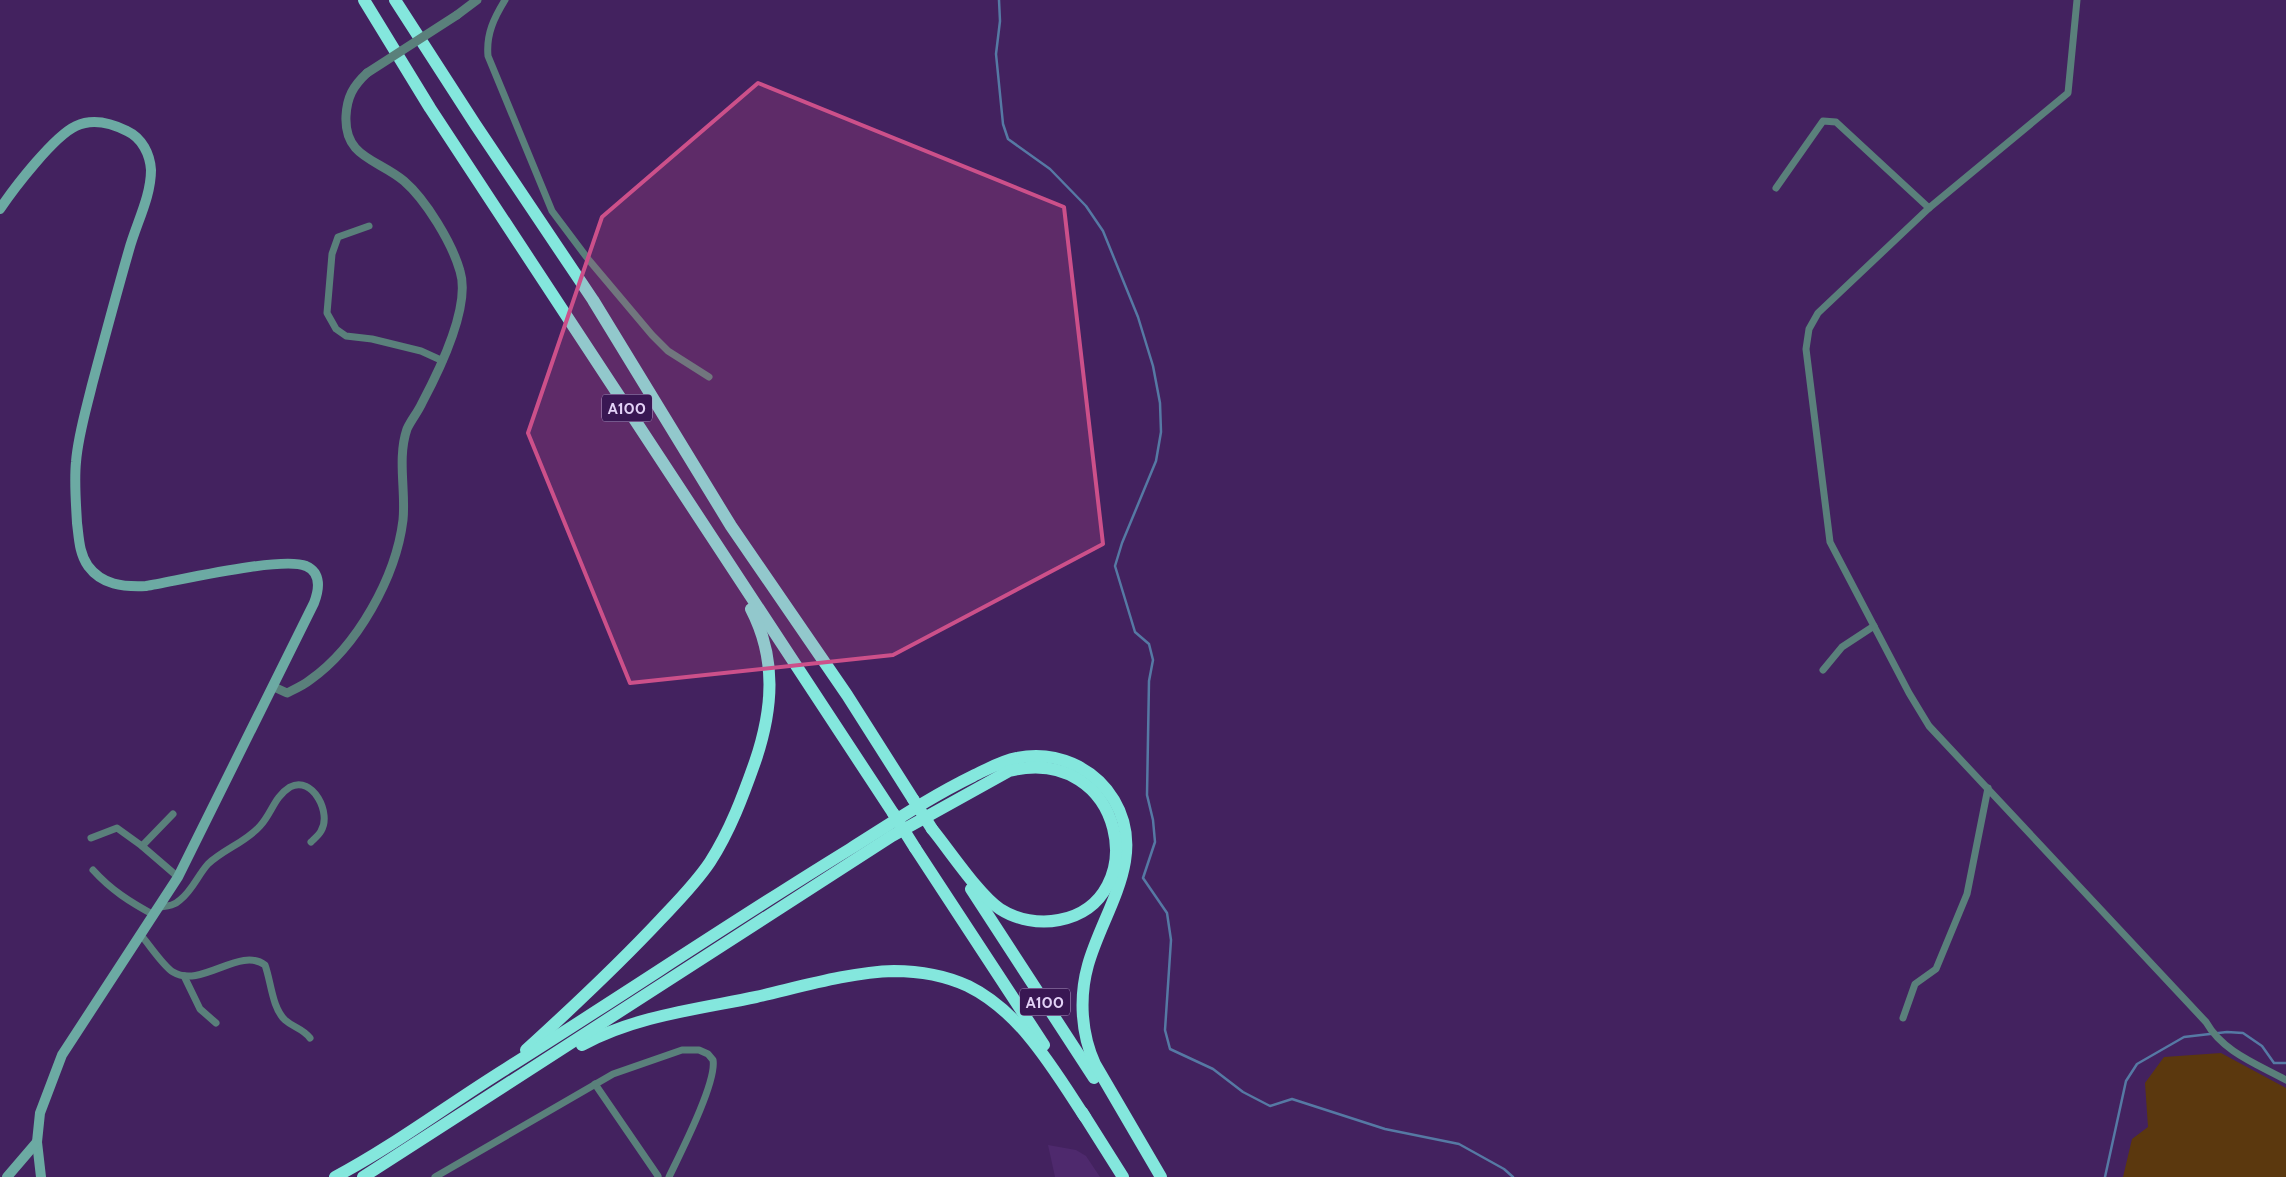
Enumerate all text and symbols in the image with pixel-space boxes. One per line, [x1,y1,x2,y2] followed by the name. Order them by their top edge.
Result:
[602,394,652,422] road number: A100
[1020,989,1070,1016] road number: A100

